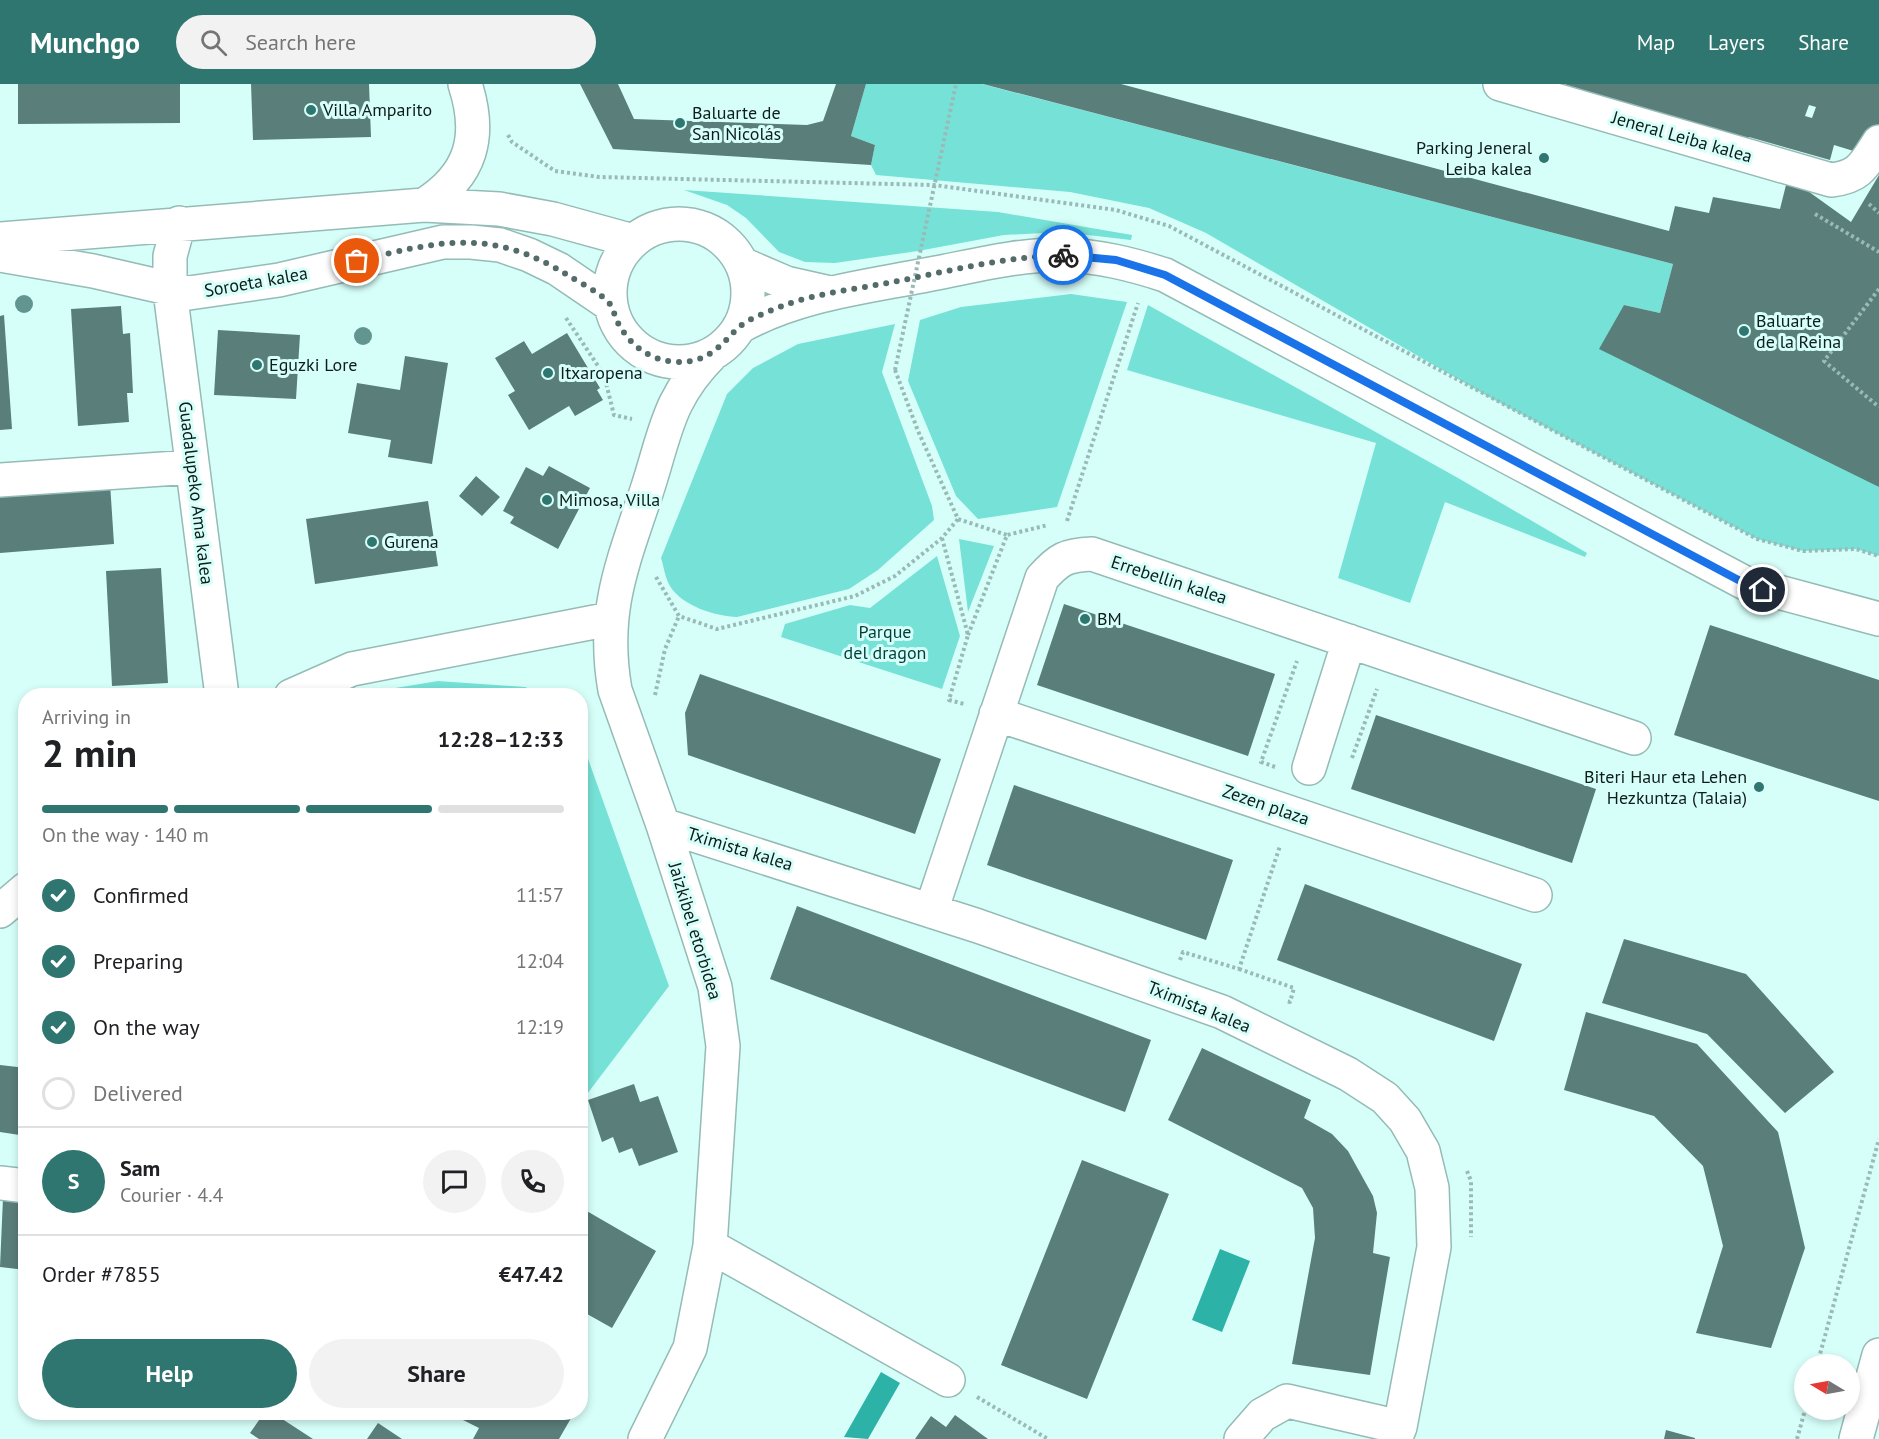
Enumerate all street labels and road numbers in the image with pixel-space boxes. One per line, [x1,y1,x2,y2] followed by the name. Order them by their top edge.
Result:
[1608,105,1755,168] street label: Jeneral Leiba kalea
[202,261,310,302] street label: Soroeta kalea
[174,400,219,586] street label: Guadalupeko Ama kalea
[1108,550,1230,609] street label: Errebellin kalea
[1220,779,1313,830] street label: Zezen plaza
[684,822,796,876] street label: Tximista kalea
[663,858,727,1002] street label: Jaizkibel etorbidea
[1144,975,1254,1038] street label: Tximista kalea

